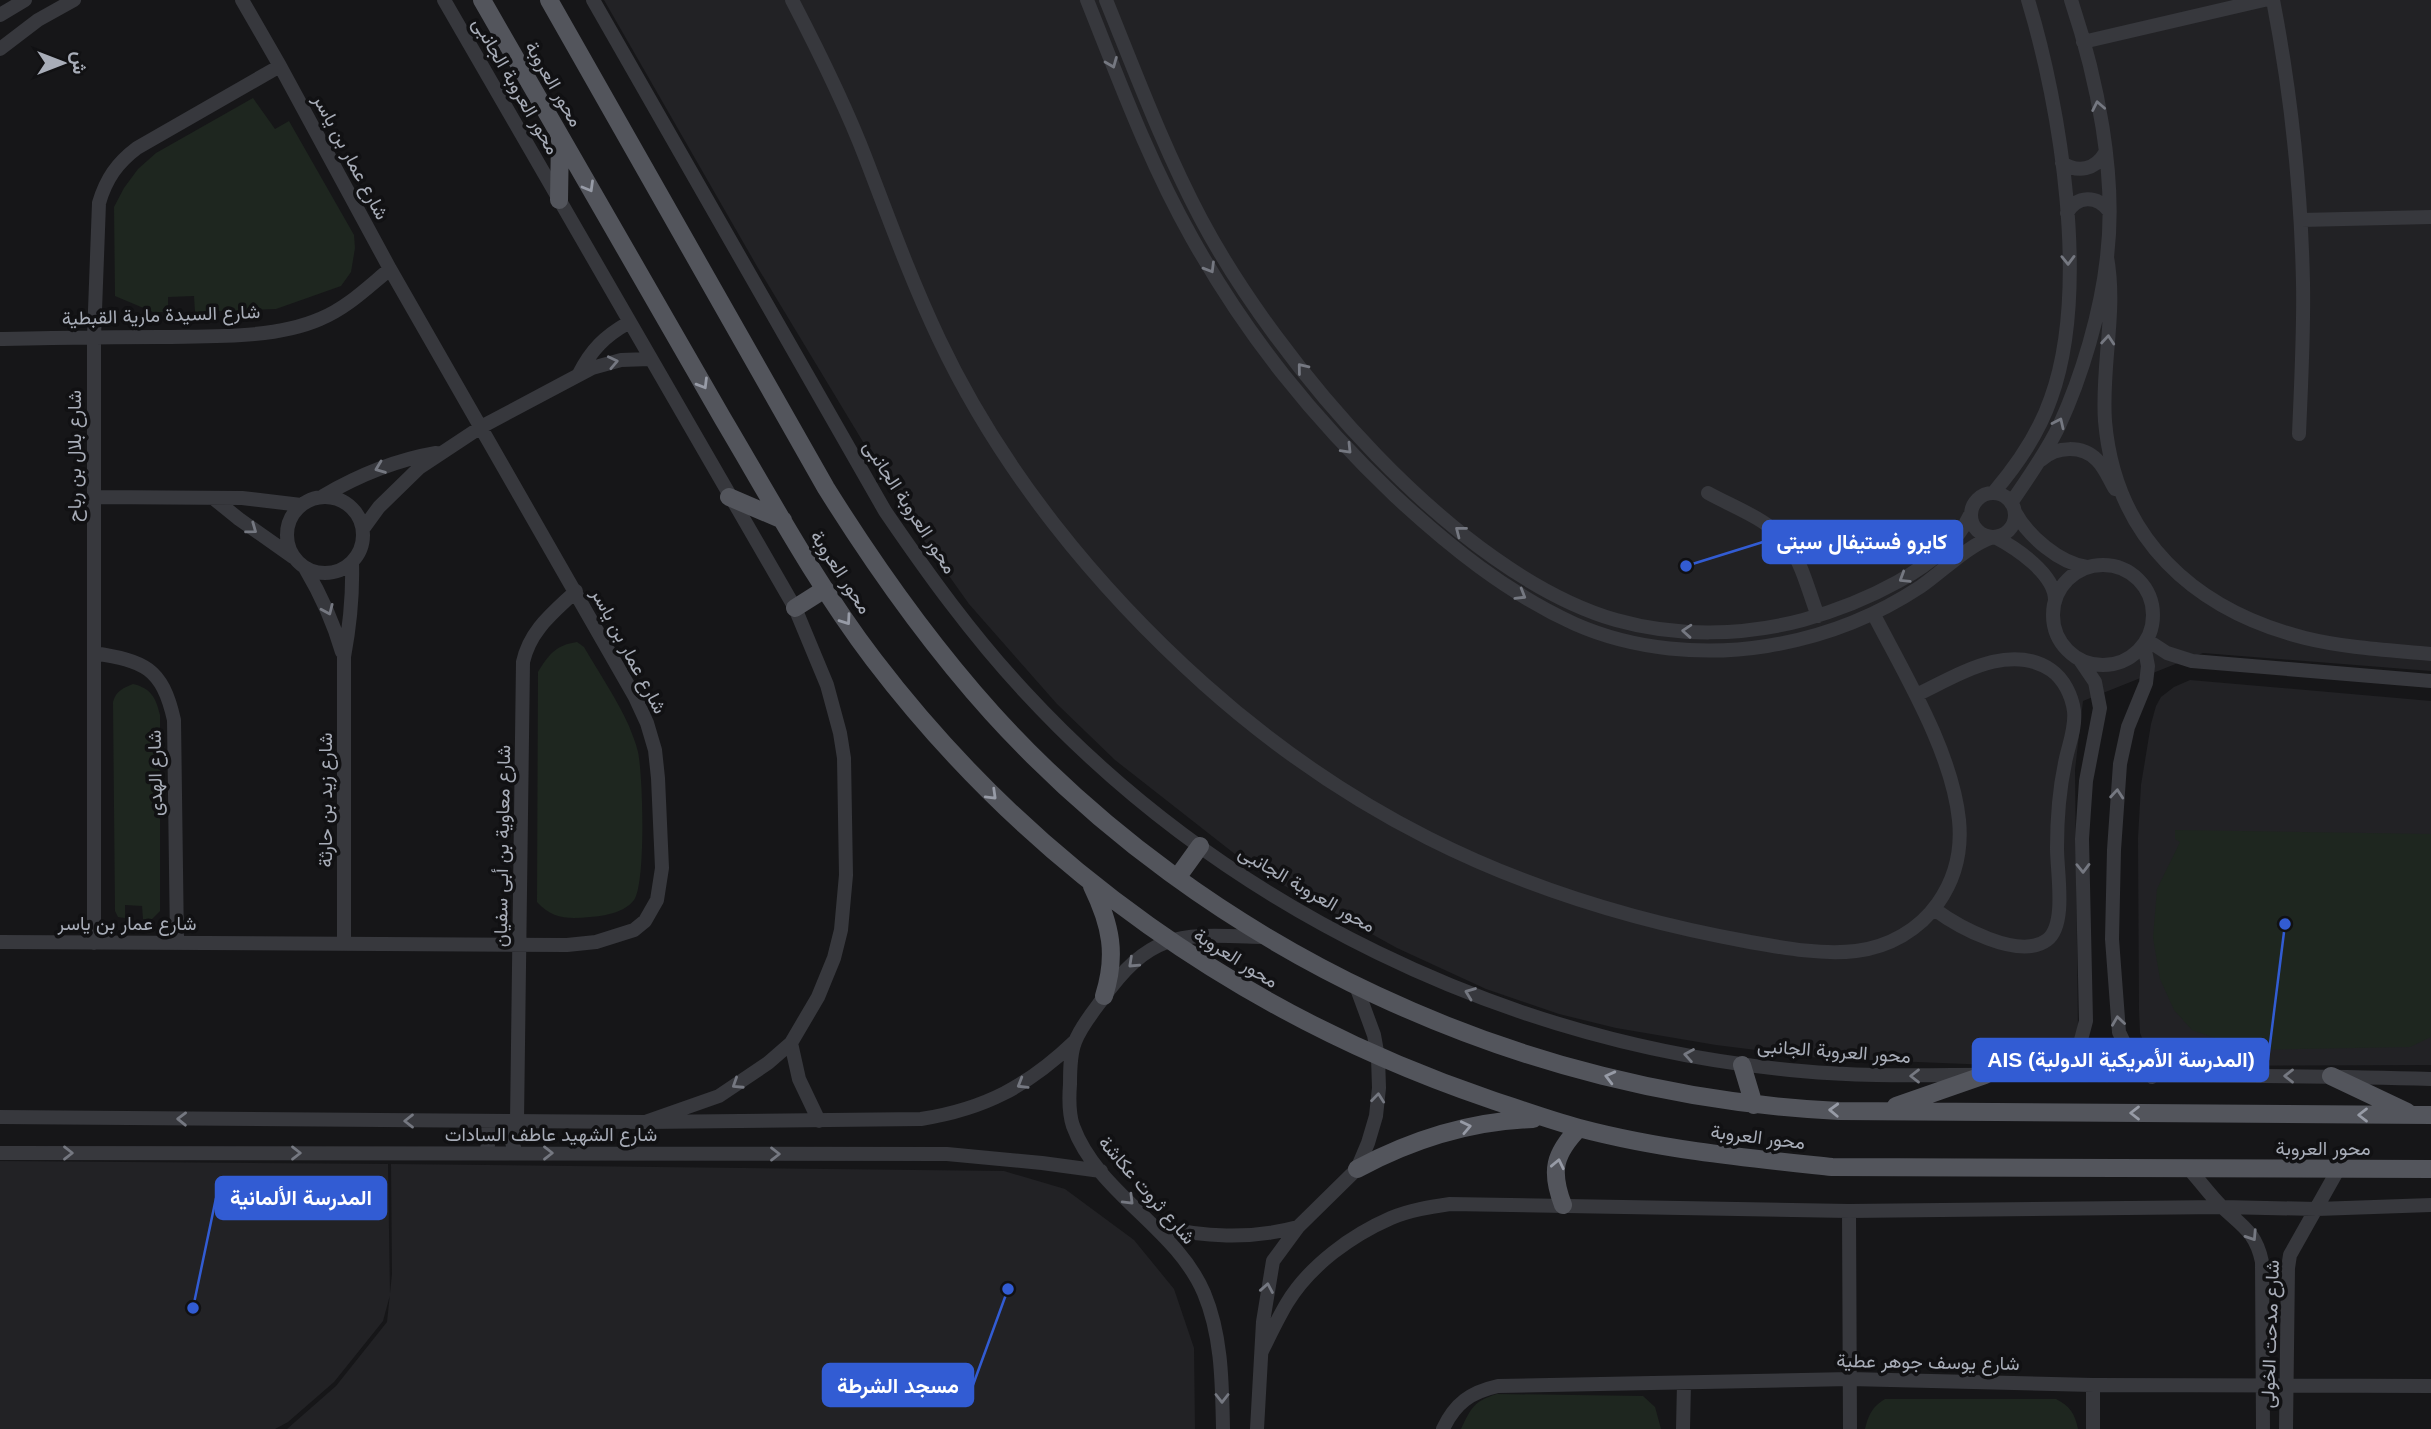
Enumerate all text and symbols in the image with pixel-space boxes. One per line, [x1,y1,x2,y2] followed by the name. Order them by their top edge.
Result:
[467,14,564,159] street label: محور العروبة الجانبى
[28,28,98,98] north arrow
[520,38,587,131] street label: محور العروبة
[68,52,90,75] text: ش
[1104,57,1118,69] one-way arrow
[307,90,393,224] street label: شارع عمار بن ياسر
[2091,100,2106,112] one-way arrow
[580,180,593,193] one-way arrow
[2061,255,2076,266] one-way arrow
[1202,261,1215,274] one-way arrow
[61,301,261,331] street label: شارع السيدة مارية القبطية
[2100,334,2115,345] one-way arrow
[607,356,619,371] one-way arrow
[1298,364,1311,376] one-way arrow
[695,377,708,389] one-way arrow
[64,390,87,522] street label: شارع بلال بن رباح
[2051,418,2065,431] one-way arrow
[858,437,961,578] street label: محور العروبة الجانبى
[1339,441,1352,454] one-way arrow
[374,460,386,474] one-way arrow
[244,521,257,534] one-way arrow
[1763,521,1962,563] callout: كايرو فستيفال سيتى
[805,526,876,618] street label: محور العروبة
[1455,527,1468,540] one-way arrow
[1777,530,1947,555] text: كايرو فستيفال سيتى
[1898,569,1911,582] one-way arrow
[585,584,671,718] street label: شارع عمار بن ياسر
[1514,586,1527,599] one-way arrow
[320,603,334,616] one-way arrow
[838,612,850,625] one-way arrow
[1681,624,1692,639] one-way arrow
[144,730,168,816] street label: شارع الهدى
[315,733,338,867] street label: شارع زيد بن حارثة
[490,745,516,947] street label: شارع معاوية بن أبى سفيان
[984,786,997,799] one-way arrow
[2110,788,2125,800] one-way arrow
[1234,841,1379,938] street label: محور العروبة الجانبى
[2075,863,2090,874] one-way arrow
[57,913,196,936] street label: شارع عمار بن ياسر
[1190,924,1282,993] street label: محور العروبة
[1128,955,1141,968] one-way arrow
[1465,987,1477,1001] one-way arrow
[2111,1015,2126,1027] one-way arrow
[1756,1035,1912,1068] street label: محور العروبة الجانبى
[1973,1039,2268,1081] callout: AIS (المدرسة الأمريكية الدولية)
[1987,1047,2255,1073] text: AIS (المدرسة الأمريكية الدولية)
[1683,1049,1695,1064] one-way arrow
[1909,1068,1920,1084] one-way arrow
[2284,1068,2294,1084] one-way arrow
[1604,1071,1616,1085] one-way arrow
[732,1076,745,1089] one-way arrow
[1016,1076,1029,1089] one-way arrow
[1370,1092,1385,1103] one-way arrow
[1829,1103,1840,1118] one-way arrow
[2130,1105,2140,1121] one-way arrow
[2357,1107,2368,1123] one-way arrow
[176,1111,186,1127] one-way arrow
[403,1113,414,1129] one-way arrow
[1460,1120,1472,1135] one-way arrow
[1709,1121,1806,1154] street label: محور العروبة
[445,1124,657,1147] street label: شارع الشهيد عاطف السادات
[1093,1132,1200,1250] street label: شارع ثروت عكاشة
[2275,1138,2371,1160] street label: محور العروبة
[63,1145,74,1161] one-way arrow
[291,1145,301,1161] one-way arrow
[543,1145,553,1161] one-way arrow
[770,1146,781,1162] one-way arrow
[1550,1158,1565,1170] one-way arrow
[216,1177,386,1219] callout: المدرسة الألمانية
[230,1185,372,1211] text: المدرسة الألمانية
[1121,1192,1134,1205] one-way arrow
[2243,1229,2256,1242] one-way arrow
[2257,1259,2285,1409] street label: شارع مدحت الخولى
[1259,1282,1274,1294] one-way arrow
[1836,1350,2020,1376] street label: شارع يوسف جوهر عطية
[823,1364,973,1406] callout: مسجد الشرطة
[837,1374,959,1399] text: مسجد الشرطة
[1214,1394,1230,1404] one-way arrow

